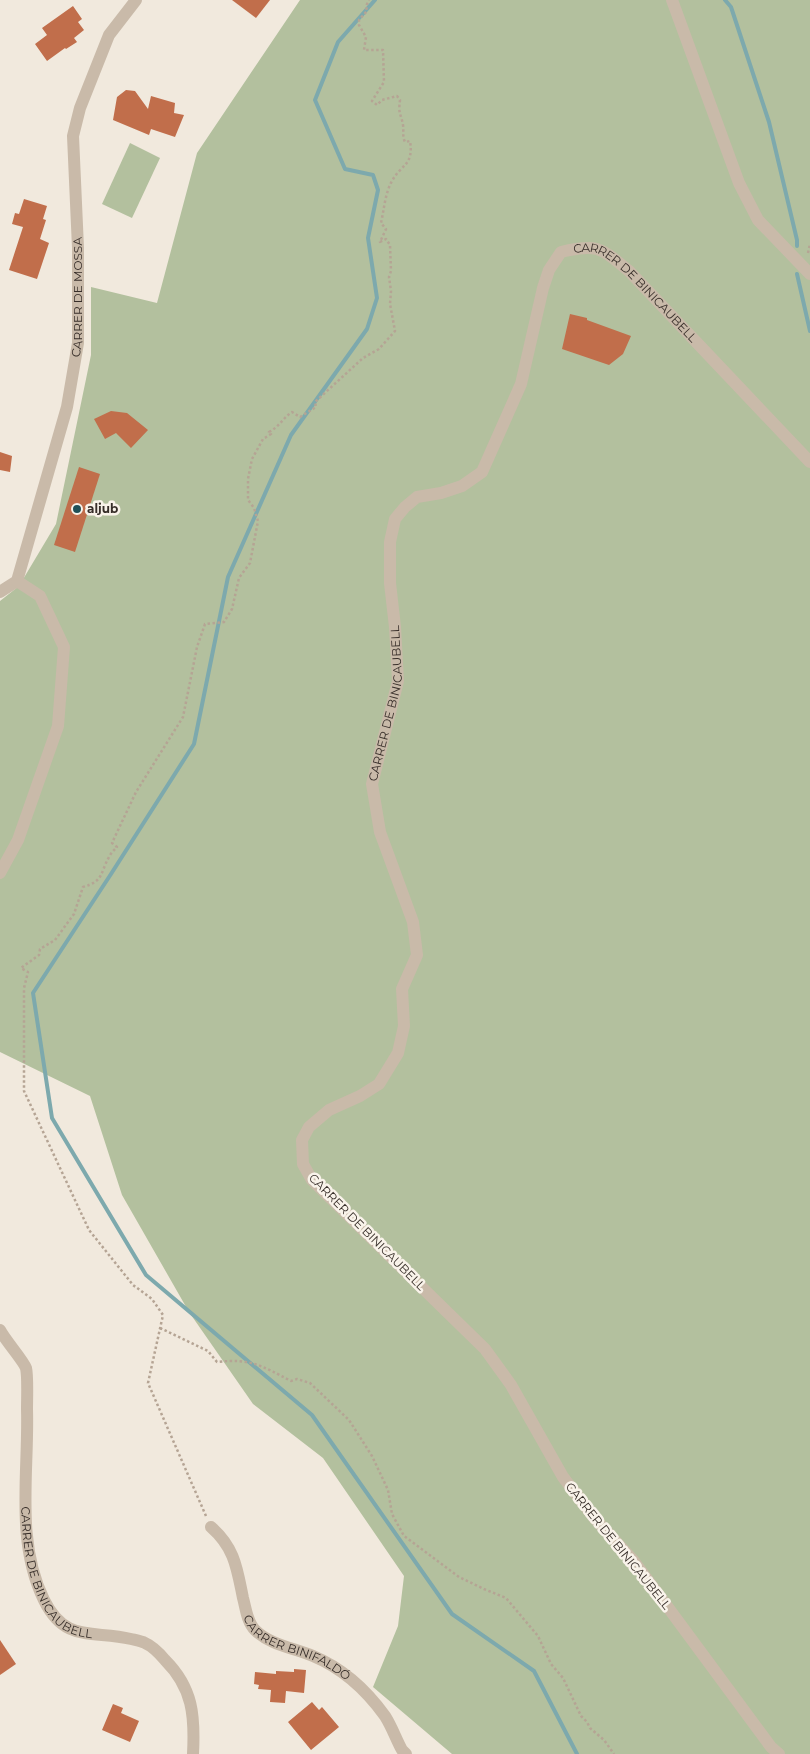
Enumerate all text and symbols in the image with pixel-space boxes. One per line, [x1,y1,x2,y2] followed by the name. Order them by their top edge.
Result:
[68,236,85,358] street label: CARRER DE MOSSA
[572,240,701,345] street label: CARRER DE BINICAUBELL
[87,501,118,516] place label: aljub
[71,503,83,515] marker: aljub
[365,625,405,783] street label: CARRER DE BINICAUBELL
[306,1170,429,1293] street label: CARRER DE BINICAUBELL
[563,1479,674,1612] street label: CARRER DE BINICAUBELL
[18,1506,93,1641] street label: CARRER DE BINICAUBELL
[240,1613,354,1683] street label: CARRER BINIFALDÓ

